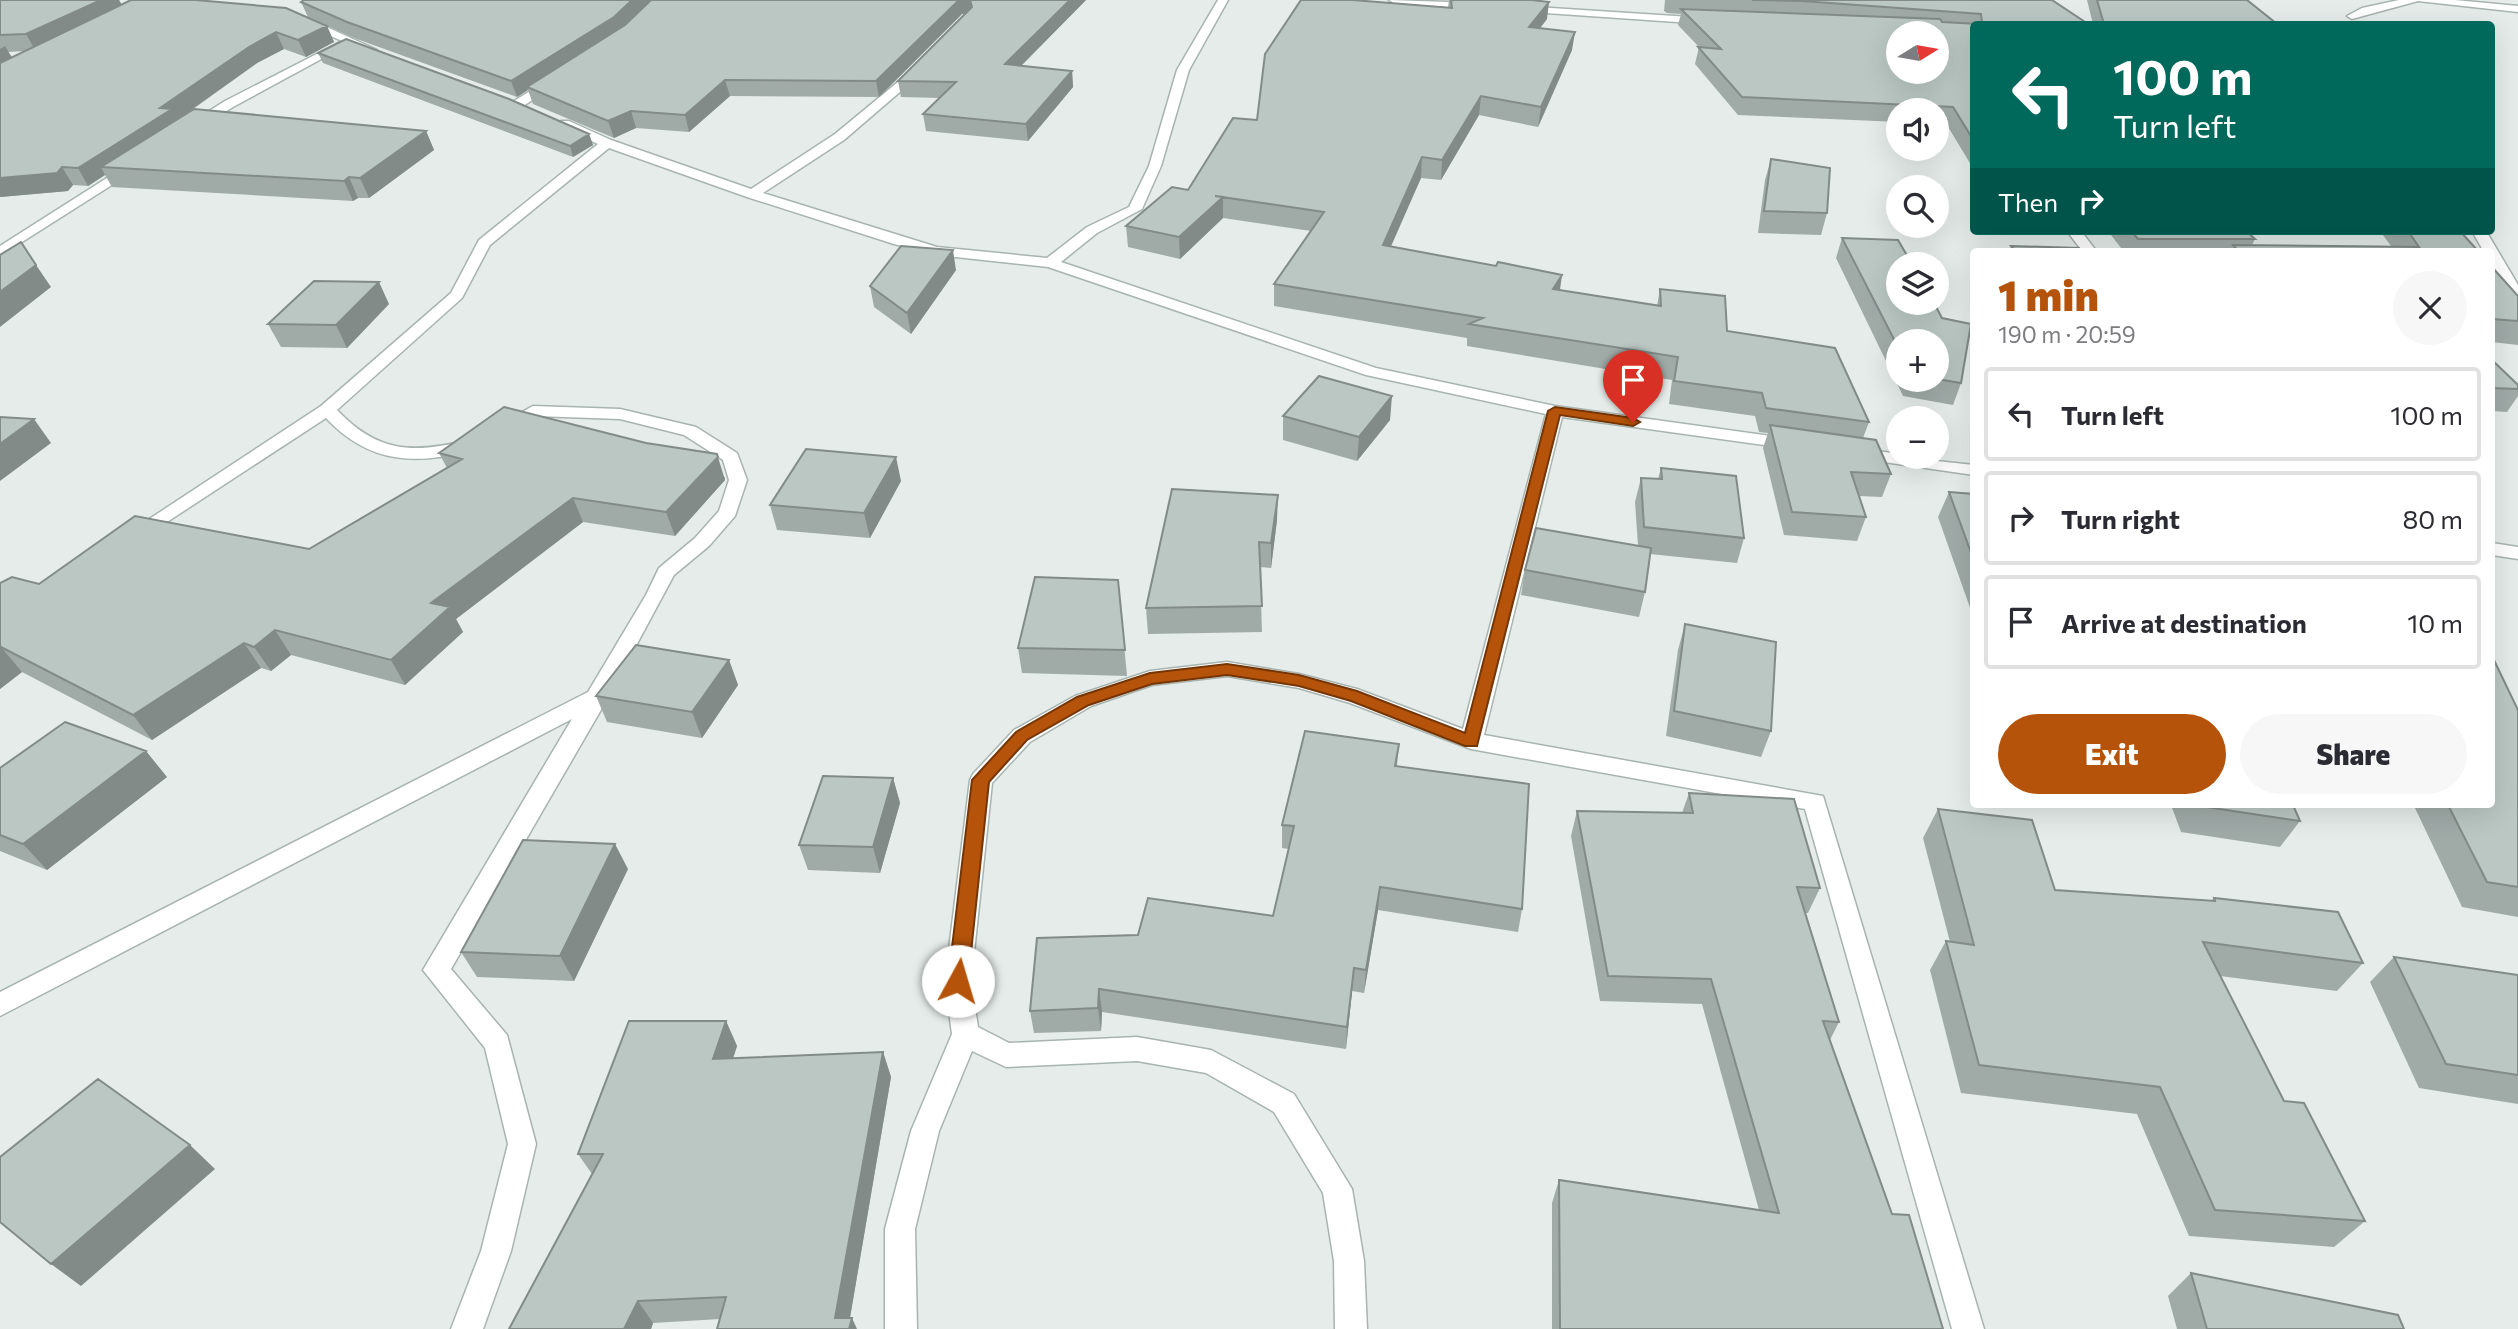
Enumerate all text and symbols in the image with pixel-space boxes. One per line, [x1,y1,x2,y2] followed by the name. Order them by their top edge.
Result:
[1886,21,1950,84] north arrow
[1886,21,1949,469] map controls
[2113,45,2252,105] text: 100 m
[1998,49,2089,140] icon: left
[1886,98,1949,161] button: sound
[2113,105,2237,145] text: Turn left
[1886,175,1949,238] button: search
[2072,182,2110,220] icon: right
[1998,186,2058,217] text: Then
[1886,252,1949,315] button: layers
[1998,268,2099,320] text: 1 min
[2393,271,2467,345] button: close
[1998,320,2136,348] text: 190 m · 20:59
[1886,329,1949,392] button: +
[1603,350,1663,422] pin
[1614,361,1652,399] icon: arrive
[2002,395,2040,433] icon: left
[2061,399,2164,430] text: Turn left
[2390,399,2463,430] text: 100 m
[1886,406,1949,469] button: −
[2002,499,2040,537] icon: right
[2061,503,2180,534] text: Turn right
[2403,503,2463,534] text: 80 m
[2002,603,2040,641] icon: arrive
[2061,607,2307,638] text: Arrive at destination
[2407,607,2463,638] text: 10 m
[1998,714,2226,794] button: Exit
[2240,714,2467,794] button: Share
[921,944,995,1018] position arrow

